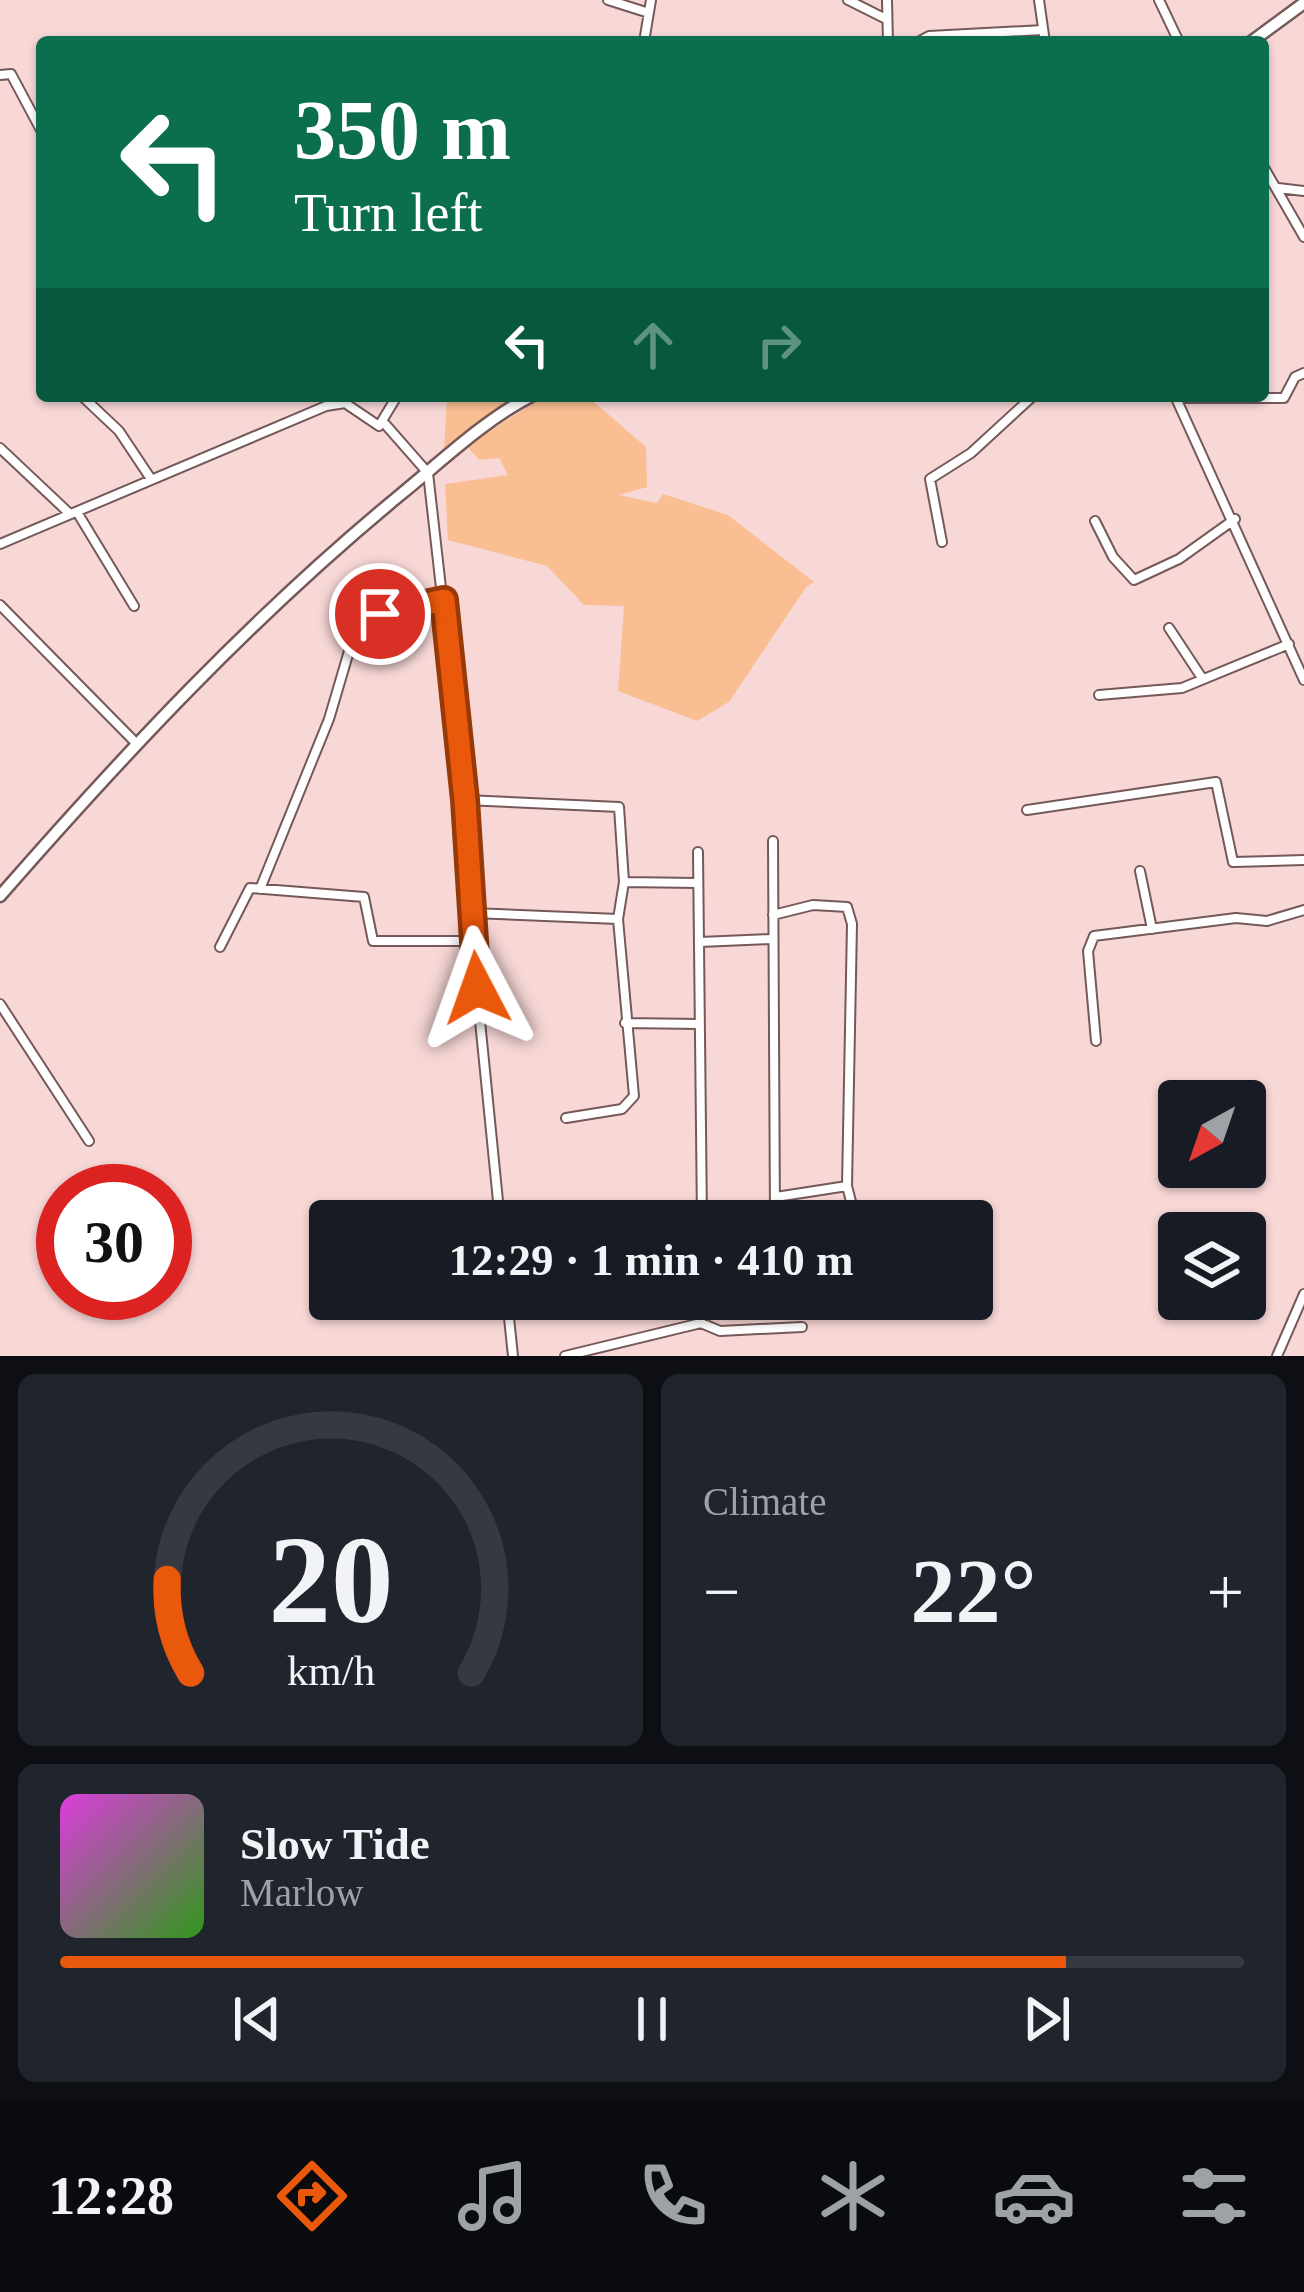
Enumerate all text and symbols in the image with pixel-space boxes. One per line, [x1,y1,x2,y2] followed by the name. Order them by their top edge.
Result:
[96,84,252,240] icon: left
[294,84,511,177] text: 350 m
[294,183,483,243] text: Turn left
[494,312,560,378] icon: left
[620,312,686,378] icon: ahead
[746,312,812,378] icon: right
[329,563,431,665] pin
[347,581,413,647] icon: arrive
[414,925,540,1051] position arrow
[1158,1080,1266,1188] north arrow
[1158,1080,1266,1320] map controls
[36,1164,192,1320] speed limit sign: 30
[1158,1212,1266,1320] button: layers
[449,1235,854,1285] text: 12:29 · 1 min · 410 m
[703,1480,826,1523] text: Climate
[268,1511,393,1649] text: 20
[911,1542,1037,1641] text: 22°
[703,1555,740,1628] text: −
[1207,1555,1244,1628] text: +
[286,1647,375,1694] text: km/h
[240,1819,430,1869] text: Slow Tide
[240,1871,363,1914] text: Marlow
[224,1986,290,2052] icon: previous
[619,1986,685,2052] icon: pause
[1014,1986,1080,2052] icon: next
[270,2154,354,2238] icon: directions
[451,2154,535,2238] icon: music
[631,2154,715,2238] icon: phone
[811,2154,895,2238] icon: climate
[992,2154,1076,2238] icon: car
[1172,2154,1256,2238] icon: filters
[48,2166,174,2226] text: 12:28

